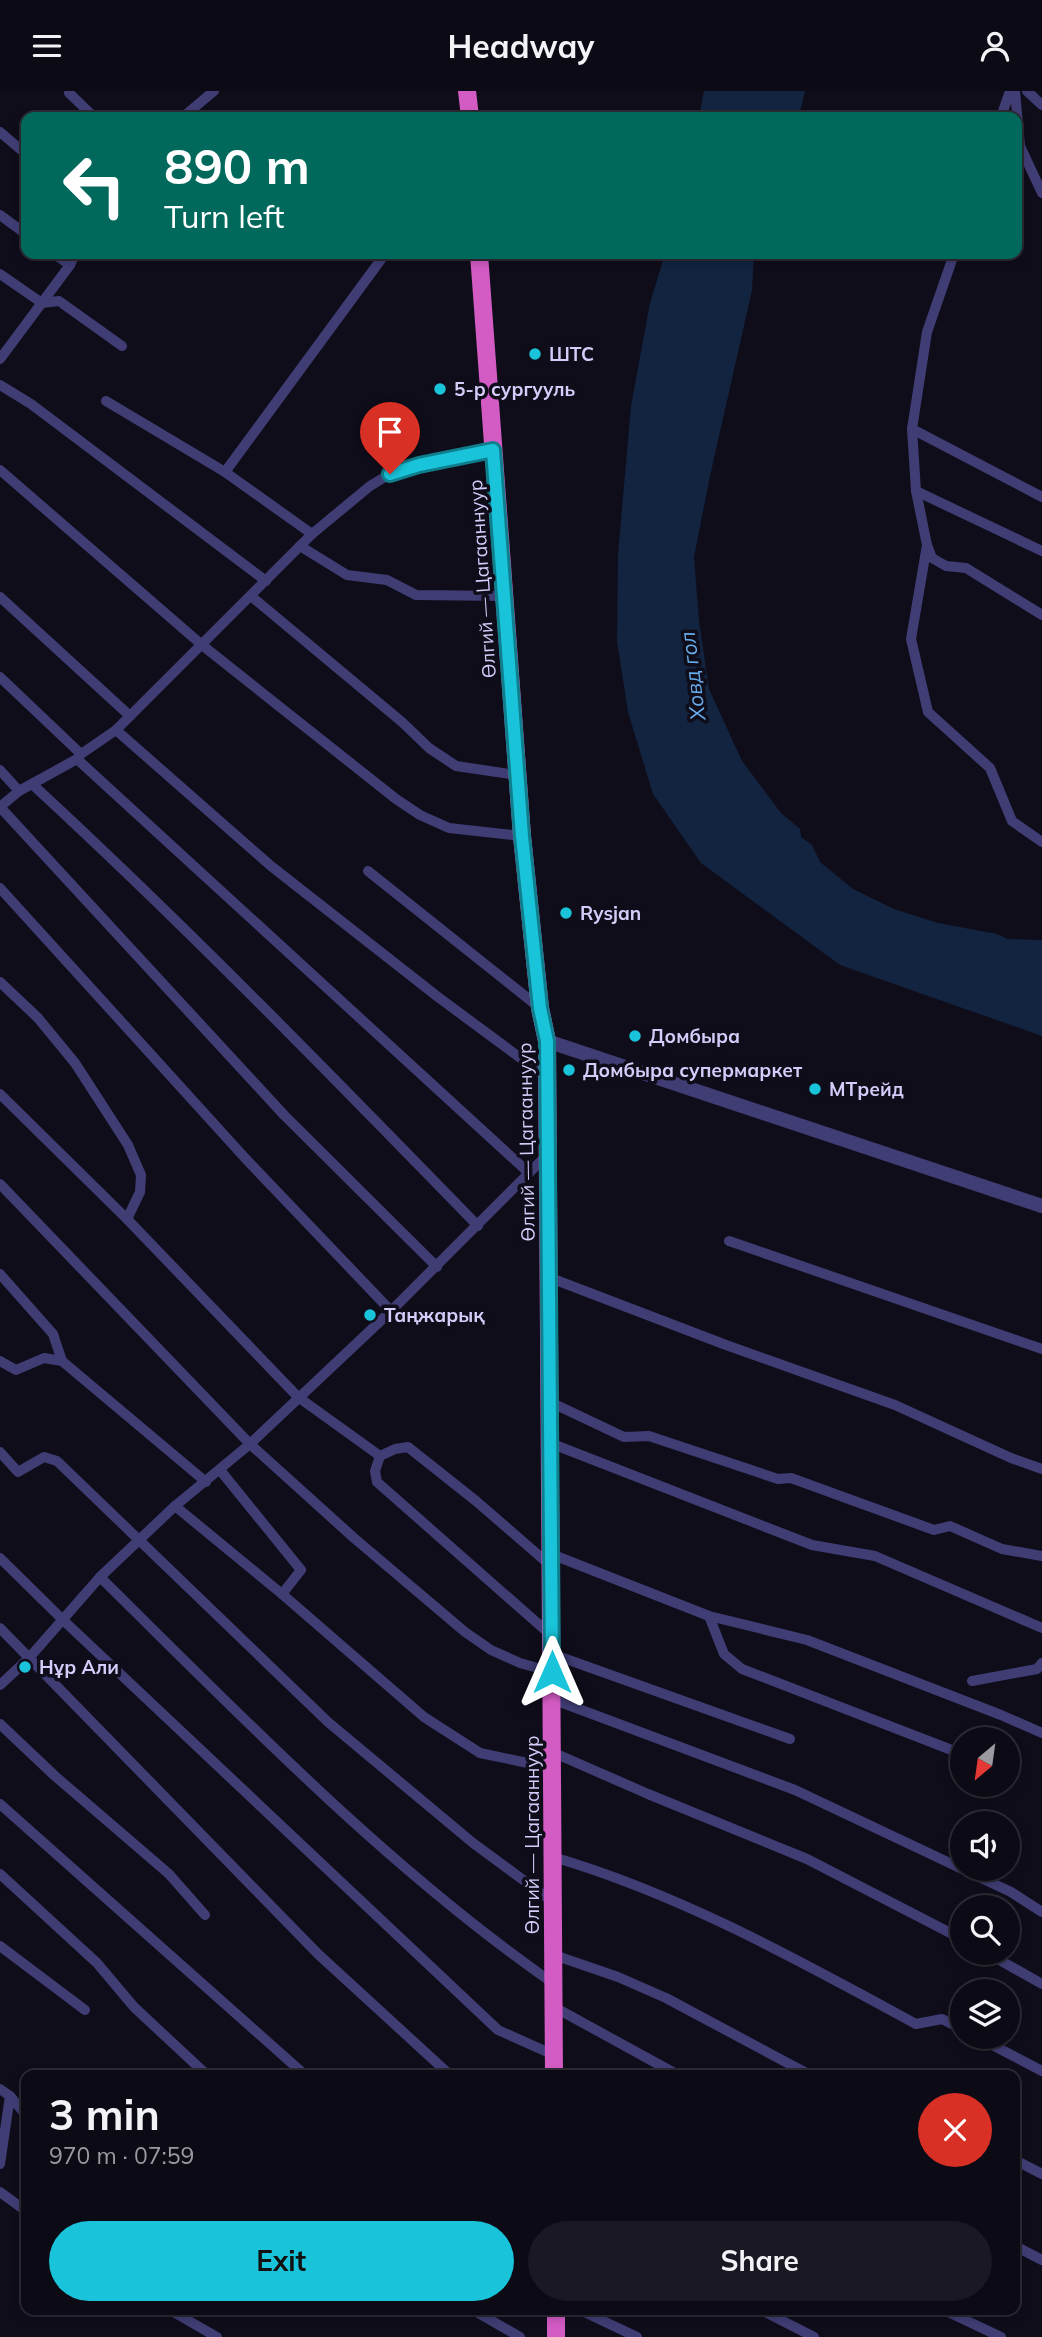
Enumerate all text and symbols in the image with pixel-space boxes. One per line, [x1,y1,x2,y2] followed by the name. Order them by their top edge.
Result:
[448,26,594,66] text: Headway
[28,27,66,65] icon: menu
[976,27,1014,65] icon: person
[164,135,310,196] text: 890 m
[49,140,140,231] icon: left
[164,196,284,236] text: Turn left
[549,342,594,366] place label: ШТС
[527,346,543,362] marker: ШТС
[454,377,575,401] place label: 5-р сургууль
[432,381,448,397] marker: 5-р сургууль
[360,402,420,474] pin
[371,413,409,451] icon: arrive
[463,479,501,679] street label: Өлгий — Цагааннуур
[674,630,710,723] water label: Ховд гол
[580,901,641,925] place label: Rysjan
[558,905,574,921] marker: Rysjan
[649,1024,740,1048] place label: Домбыра
[627,1028,643,1044] marker: Домбыра
[512,1042,540,1242] street label: Өлгий — Цагааннуур
[583,1058,803,1082] place label: Домбыра супермаркет
[561,1062,577,1078] marker: Домбыра супермаркет
[829,1077,904,1101] place label: MTрейд
[807,1081,823,1097] marker: MTрейд
[384,1303,485,1327] place label: Таңжарық
[362,1307,378,1323] marker: Таңжарық
[515,1635,589,1709] position arrow
[39,1655,119,1679] place label: Нұр Али
[17,1659,33,1675] marker: Нұр Али
[950,1727,1020,1797] north arrow
[950,1727,1020,2049] map controls
[520,1735,544,1935] street label: Өлгий — Цагааннуур
[950,1811,1020,1881] button: sound
[950,1895,1020,1965] button: search
[950,1979,1020,2049] button: layers
[49,2088,160,2141] text: 3 min
[918,2093,992,2167] button: close
[49,2141,194,2170] text: 970 m · 07:59
[49,2221,514,2301] button: Exit
[528,2221,992,2301] button: Share

